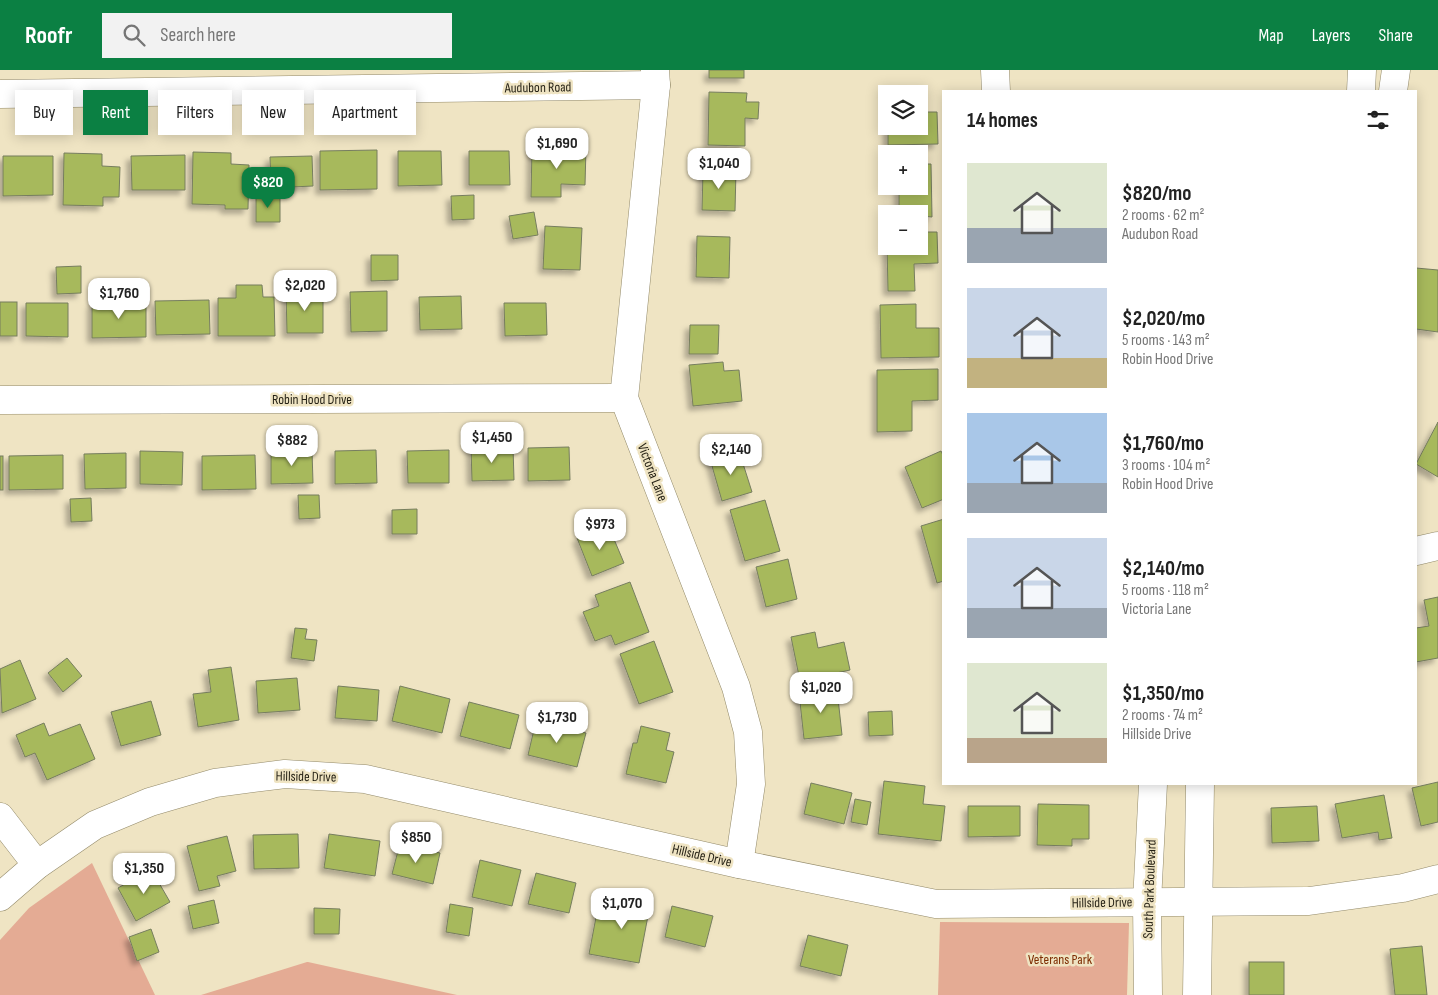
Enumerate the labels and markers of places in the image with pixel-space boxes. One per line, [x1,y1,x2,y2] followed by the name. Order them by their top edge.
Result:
[516,128,598,170] pin: $1,690
[678,148,760,190] pin: $1,040
[238,166,298,209] pin: $820
[264,270,346,312] pin: $2,020
[78,278,160,320] pin: $1,760
[451,422,533,464] pin: $1,450
[262,424,322,467] pin: $882
[690,434,772,476] pin: $2,140
[570,508,630,551] pin: $973
[780,672,862,714] pin: $1,020
[516,702,598,744] pin: $1,730
[386,822,446,864] pin: $850
[103,852,185,895] pin: $1,350
[581,888,663,930] pin: $1,070

